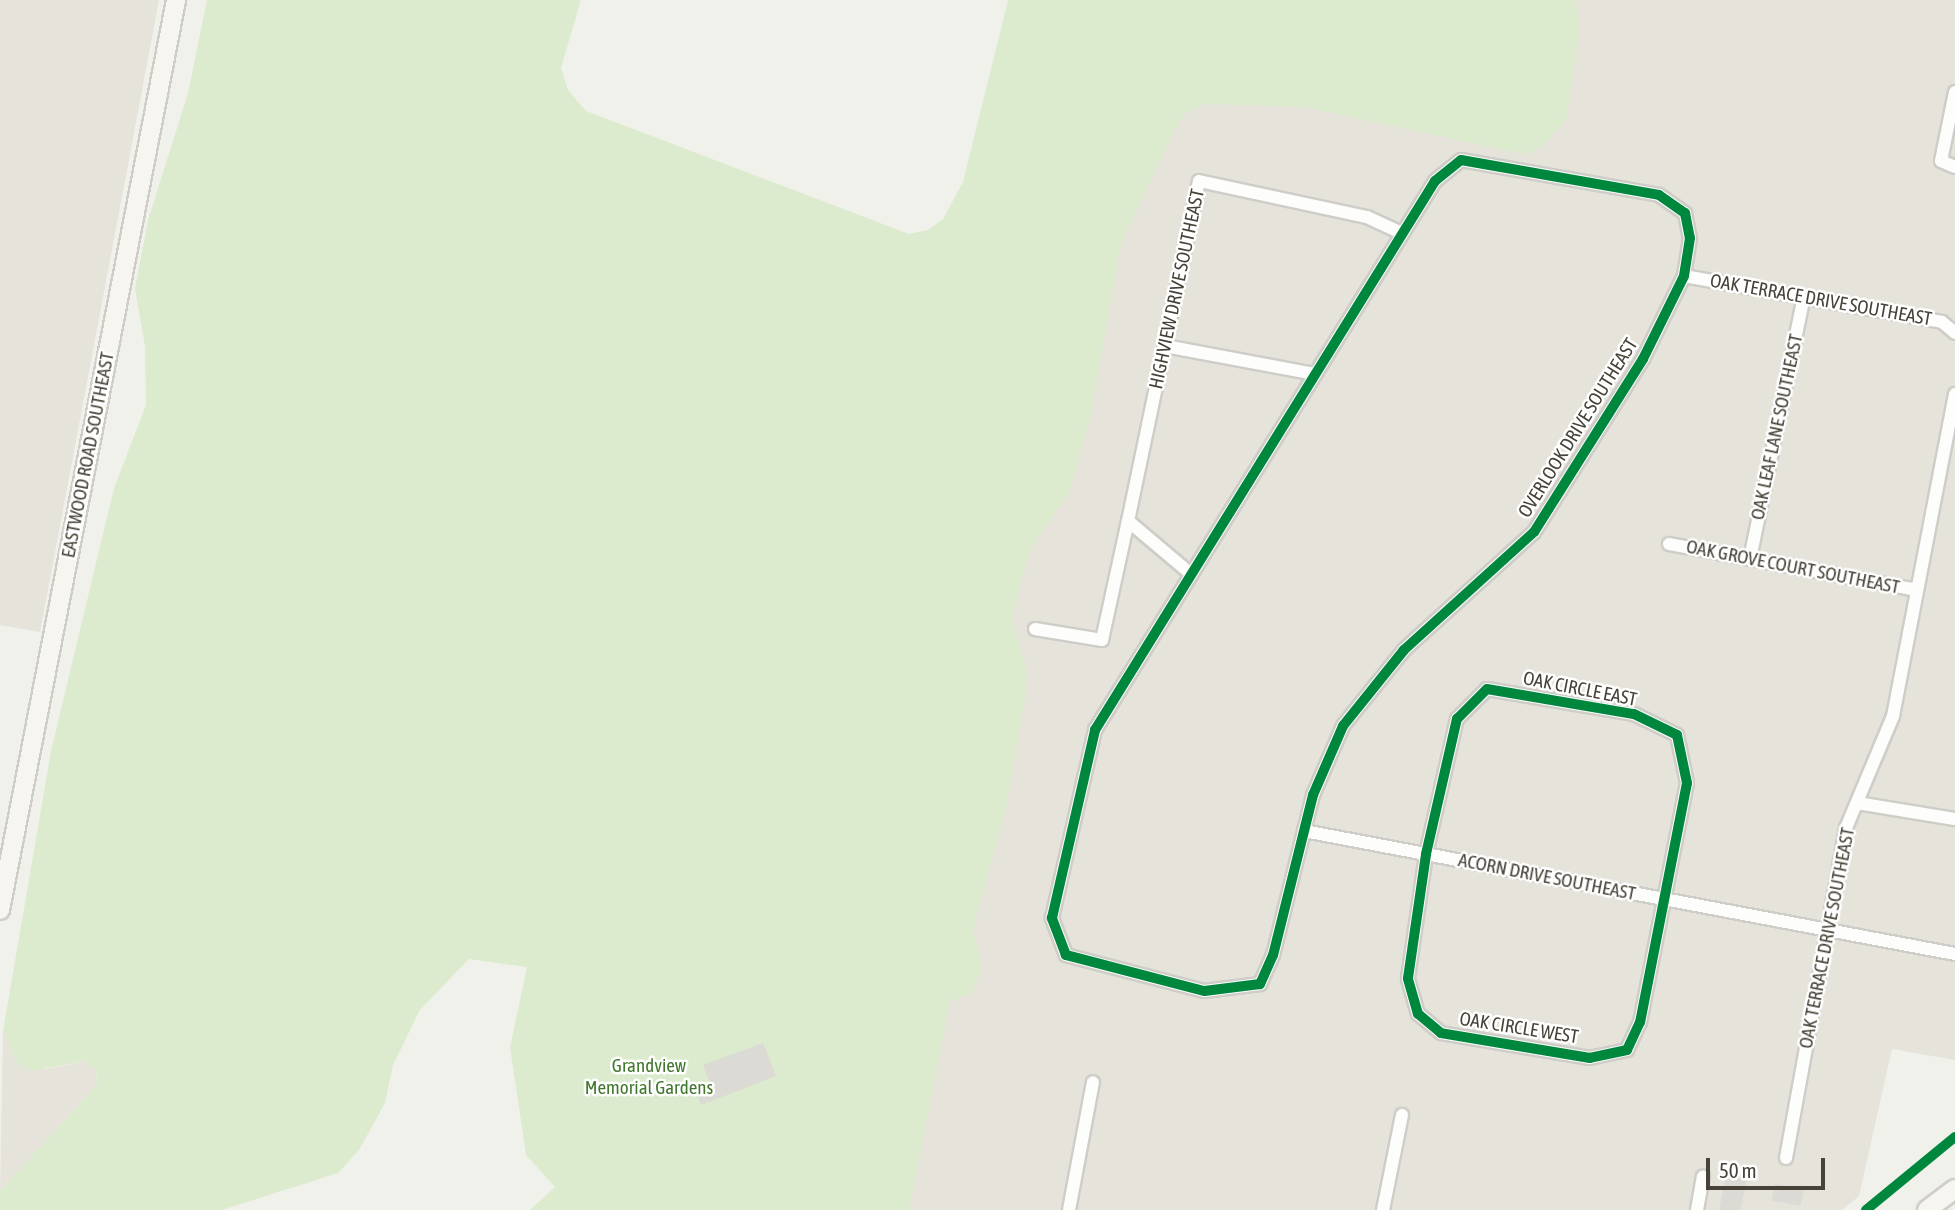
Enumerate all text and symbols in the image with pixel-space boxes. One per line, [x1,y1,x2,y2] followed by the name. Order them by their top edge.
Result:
[1145,187,1209,391] street label: HIGHVIEW DRIVE SOUTHEAST
[1708,269,1934,331] street label: OAK TERRACE DRIVE SOUTHEAST
[1746,332,1808,522] street label: OAK LEAF LANE SOUTHEAST
[1513,334,1643,522] street label: OVERLOOK DRIVE SOUTHEAST
[57,350,119,560] street label: EASTWOOD ROAD SOUTHEAST
[1684,535,1902,599] street label: OAK GROVE COURT SOUTHEAST
[1521,667,1639,711] street label: OAK CIRCLE EAST
[1794,826,1860,1050] street label: OAK TERRACE DRIVE SOUTHEAST
[1456,849,1638,905] street label: ACORN DRIVE SOUTHEAST
[1458,1007,1580,1049] street label: OAK CIRCLE WEST
[585,1055,713,1099] park label: Grandview Memorial Gardens
[1710,1144,1829,1188] scale bar
[1719,1158,1757,1182] text: 50 m

